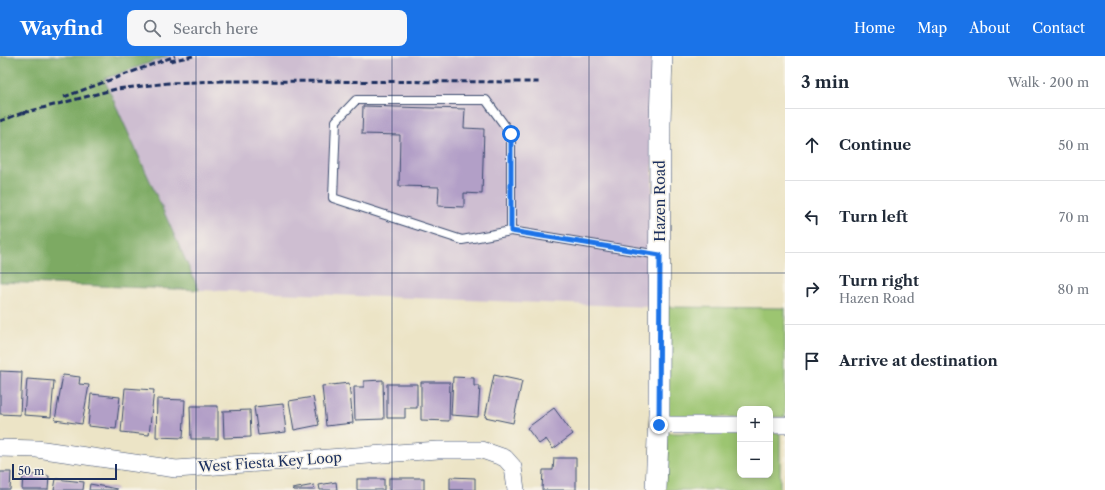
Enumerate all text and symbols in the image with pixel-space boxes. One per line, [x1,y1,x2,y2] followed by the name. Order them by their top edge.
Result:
[127,10,407,46] search box
[20,17,103,40] text: Wayfind
[141,17,163,39] icon: search
[173,19,258,38] text: Search here
[854,19,895,37] text: Home
[917,19,947,37] text: Map
[969,19,1010,37] text: About
[1032,19,1085,37] text: Contact
[801,72,850,92] text: 3 min
[1008,74,1089,90] text: Walk · 200 m
[502,125,520,143] route start
[801,134,823,156] icon: ahead
[839,135,911,154] text: Continue
[1058,137,1089,153] text: 50 m
[651,160,669,242] street label: Hazen Road
[801,206,823,228] icon: left
[839,207,908,226] text: Turn left
[1059,209,1089,225] text: 70 m
[839,271,919,290] text: Turn right
[801,278,823,300] icon: right
[1057,281,1089,297] text: 80 m
[839,290,915,306] text: Hazen Road
[801,350,823,372] icon: arrive
[839,351,998,370] text: Arrive at destination
[737,406,773,478] map controls
[737,406,773,442] button: +
[650,416,668,434] route end
[737,442,773,478] button: −
[197,448,342,476] street label: West Fiesta Key Loop
[12,462,117,481] scale bar
[18,464,44,478] text: 50 m

